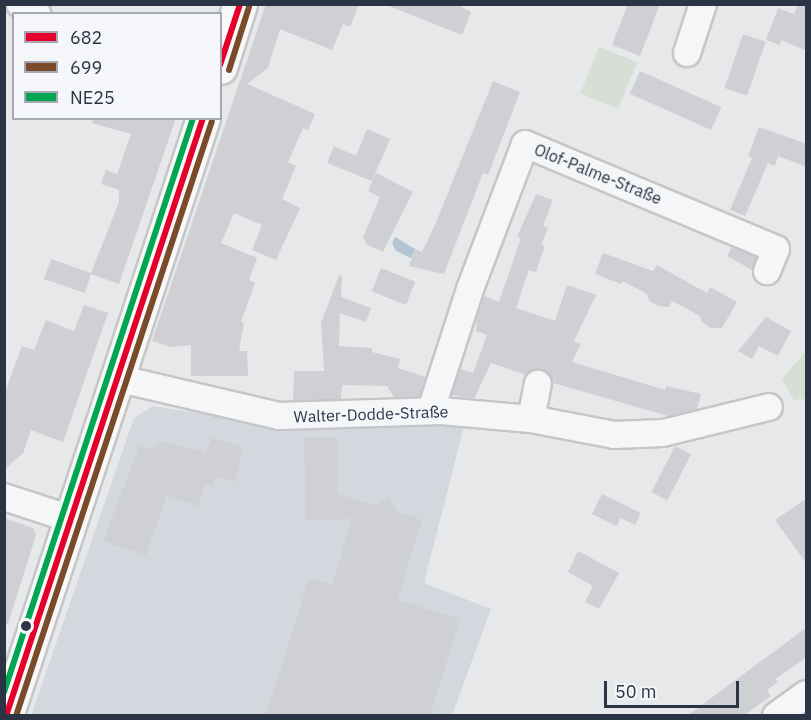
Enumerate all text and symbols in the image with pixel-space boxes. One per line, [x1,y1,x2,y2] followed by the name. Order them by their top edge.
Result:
[12,12,222,120] legend
[70,26,102,49] text: 682
[70,56,102,79] text: 699
[70,86,115,109] text: NE25
[531,140,665,208] street label: Olof-Palme-Straße
[293,402,449,426] street label: Walter-Dodde-Straße
[20,620,32,632] unlabelled marker
[607,669,742,707] scale bar
[615,680,657,703] text: 50 m

